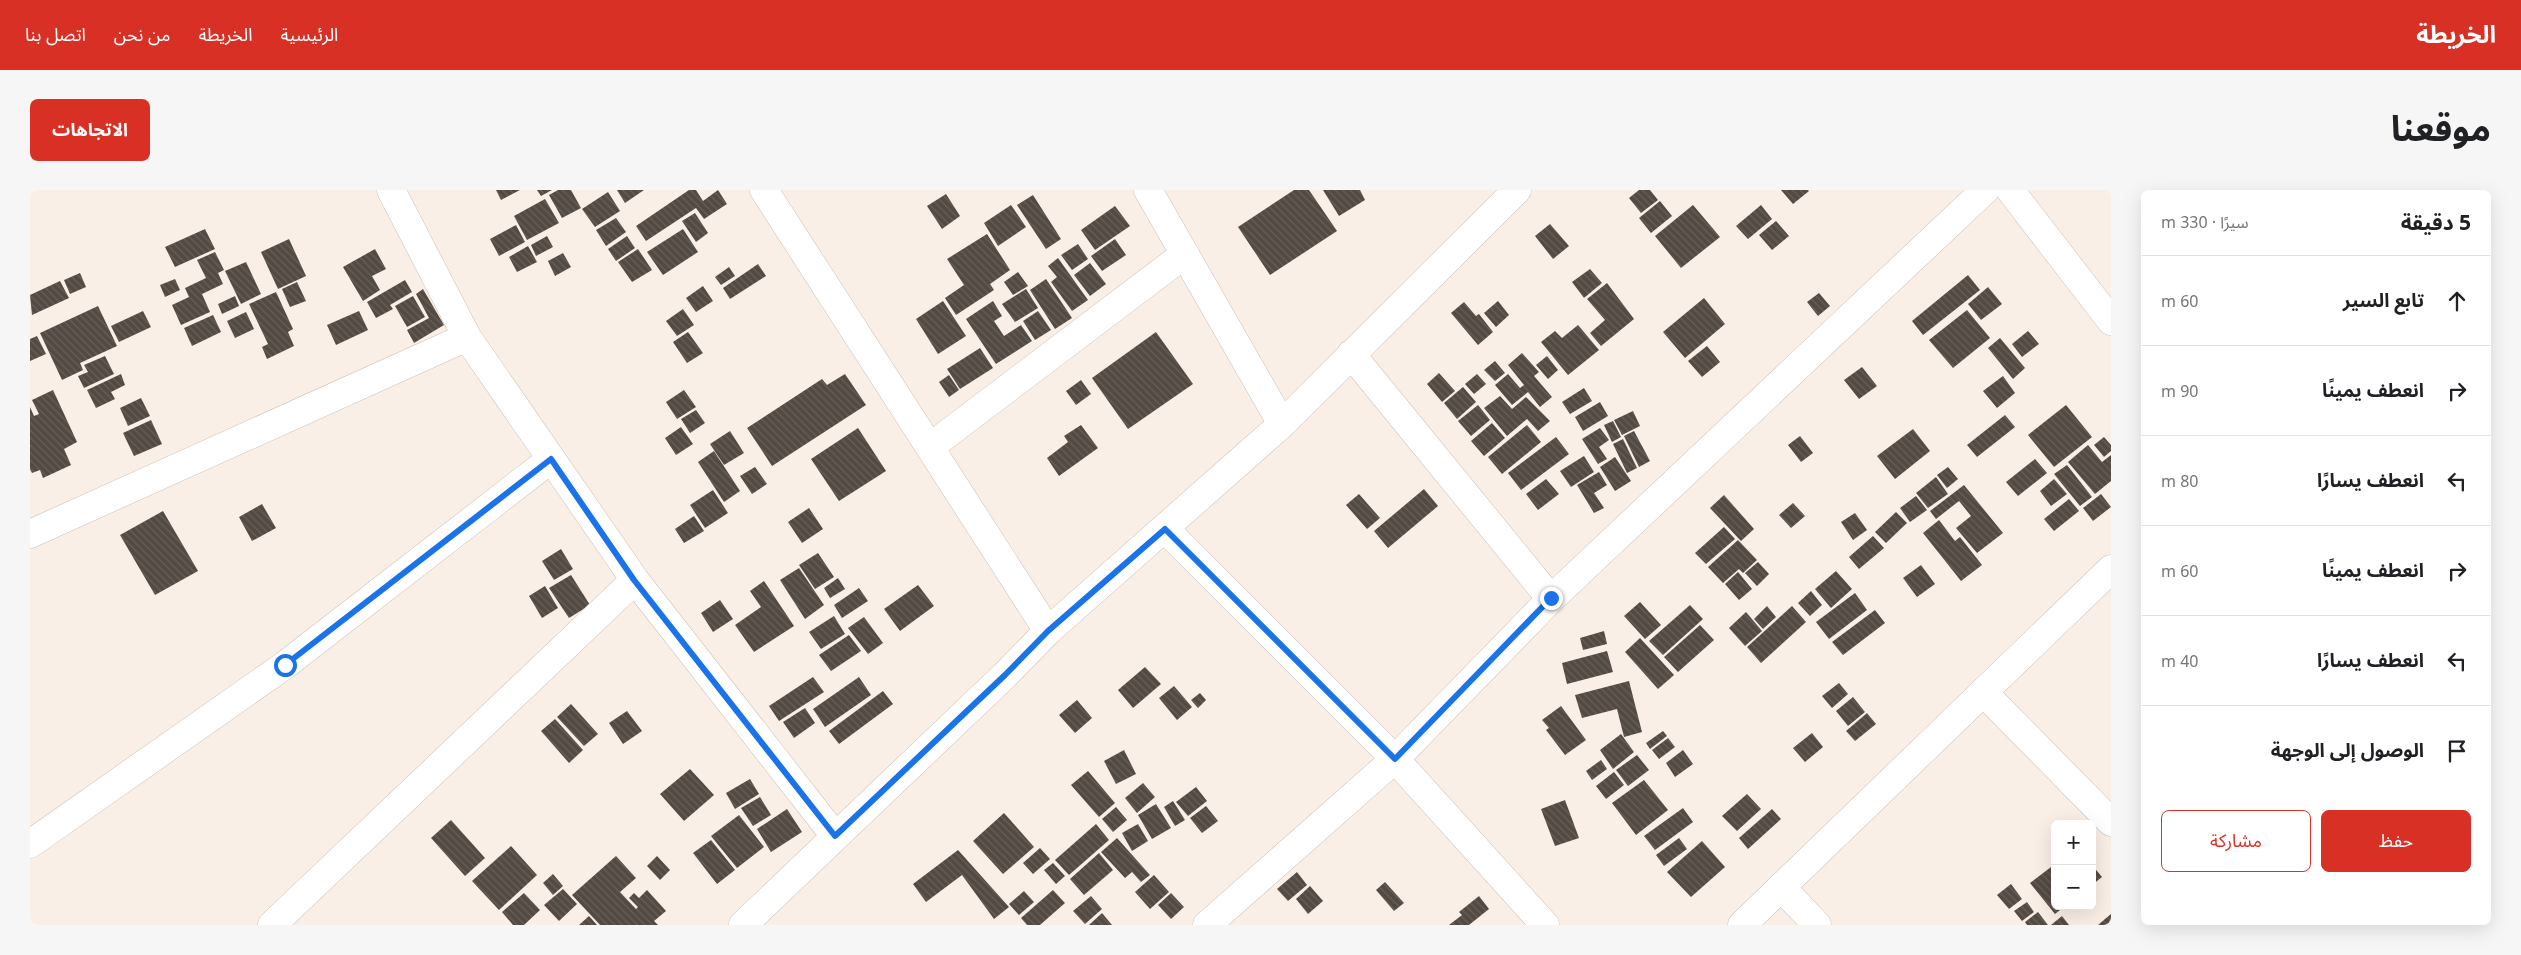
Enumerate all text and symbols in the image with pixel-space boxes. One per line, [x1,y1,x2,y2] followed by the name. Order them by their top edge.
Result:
[2416,17,2496,50] text: الخريطة
[25,22,86,46] text: اتصل بنا
[114,22,171,46] text: من نحن
[199,22,252,46] text: الخريطة
[280,22,338,46] text: الرئيسية
[30,99,150,161] button: الاتجاهات
[2391,104,2491,151] text: موقعنا
[2401,208,2471,236] text: 5 دقيقة
[2161,211,2248,233] text: سيرًا · 330 m
[2343,287,2424,313] text: تابع السير
[2443,287,2471,315] icon: ahead
[2161,290,2198,312] text: 60 m
[2322,377,2424,403] text: انعطف يمينًا
[2443,377,2471,405] icon: right
[2161,380,2198,402] text: 90 m
[2317,467,2424,493] text: انعطف يسارًا
[2443,467,2471,495] icon: left
[2161,470,2198,492] text: 80 m
[2322,557,2424,583] text: انعطف يمينًا
[2443,557,2471,585] icon: right
[2161,560,2198,582] text: 60 m
[1540,587,1563,610] route end
[2317,647,2424,673] text: انعطف يسارًا
[2443,647,2471,675] icon: left
[2161,650,2198,672] text: 40 m
[274,654,297,677] route start
[2271,737,2424,763] text: الوصول إلى الوجهة
[2443,737,2471,765] icon: arrive
[2161,810,2311,872] button: مشاركة
[2321,810,2471,872] button: حفظ
[2051,820,2096,910] map controls
[2051,820,2096,865] button: +
[2051,865,2096,910] button: −

